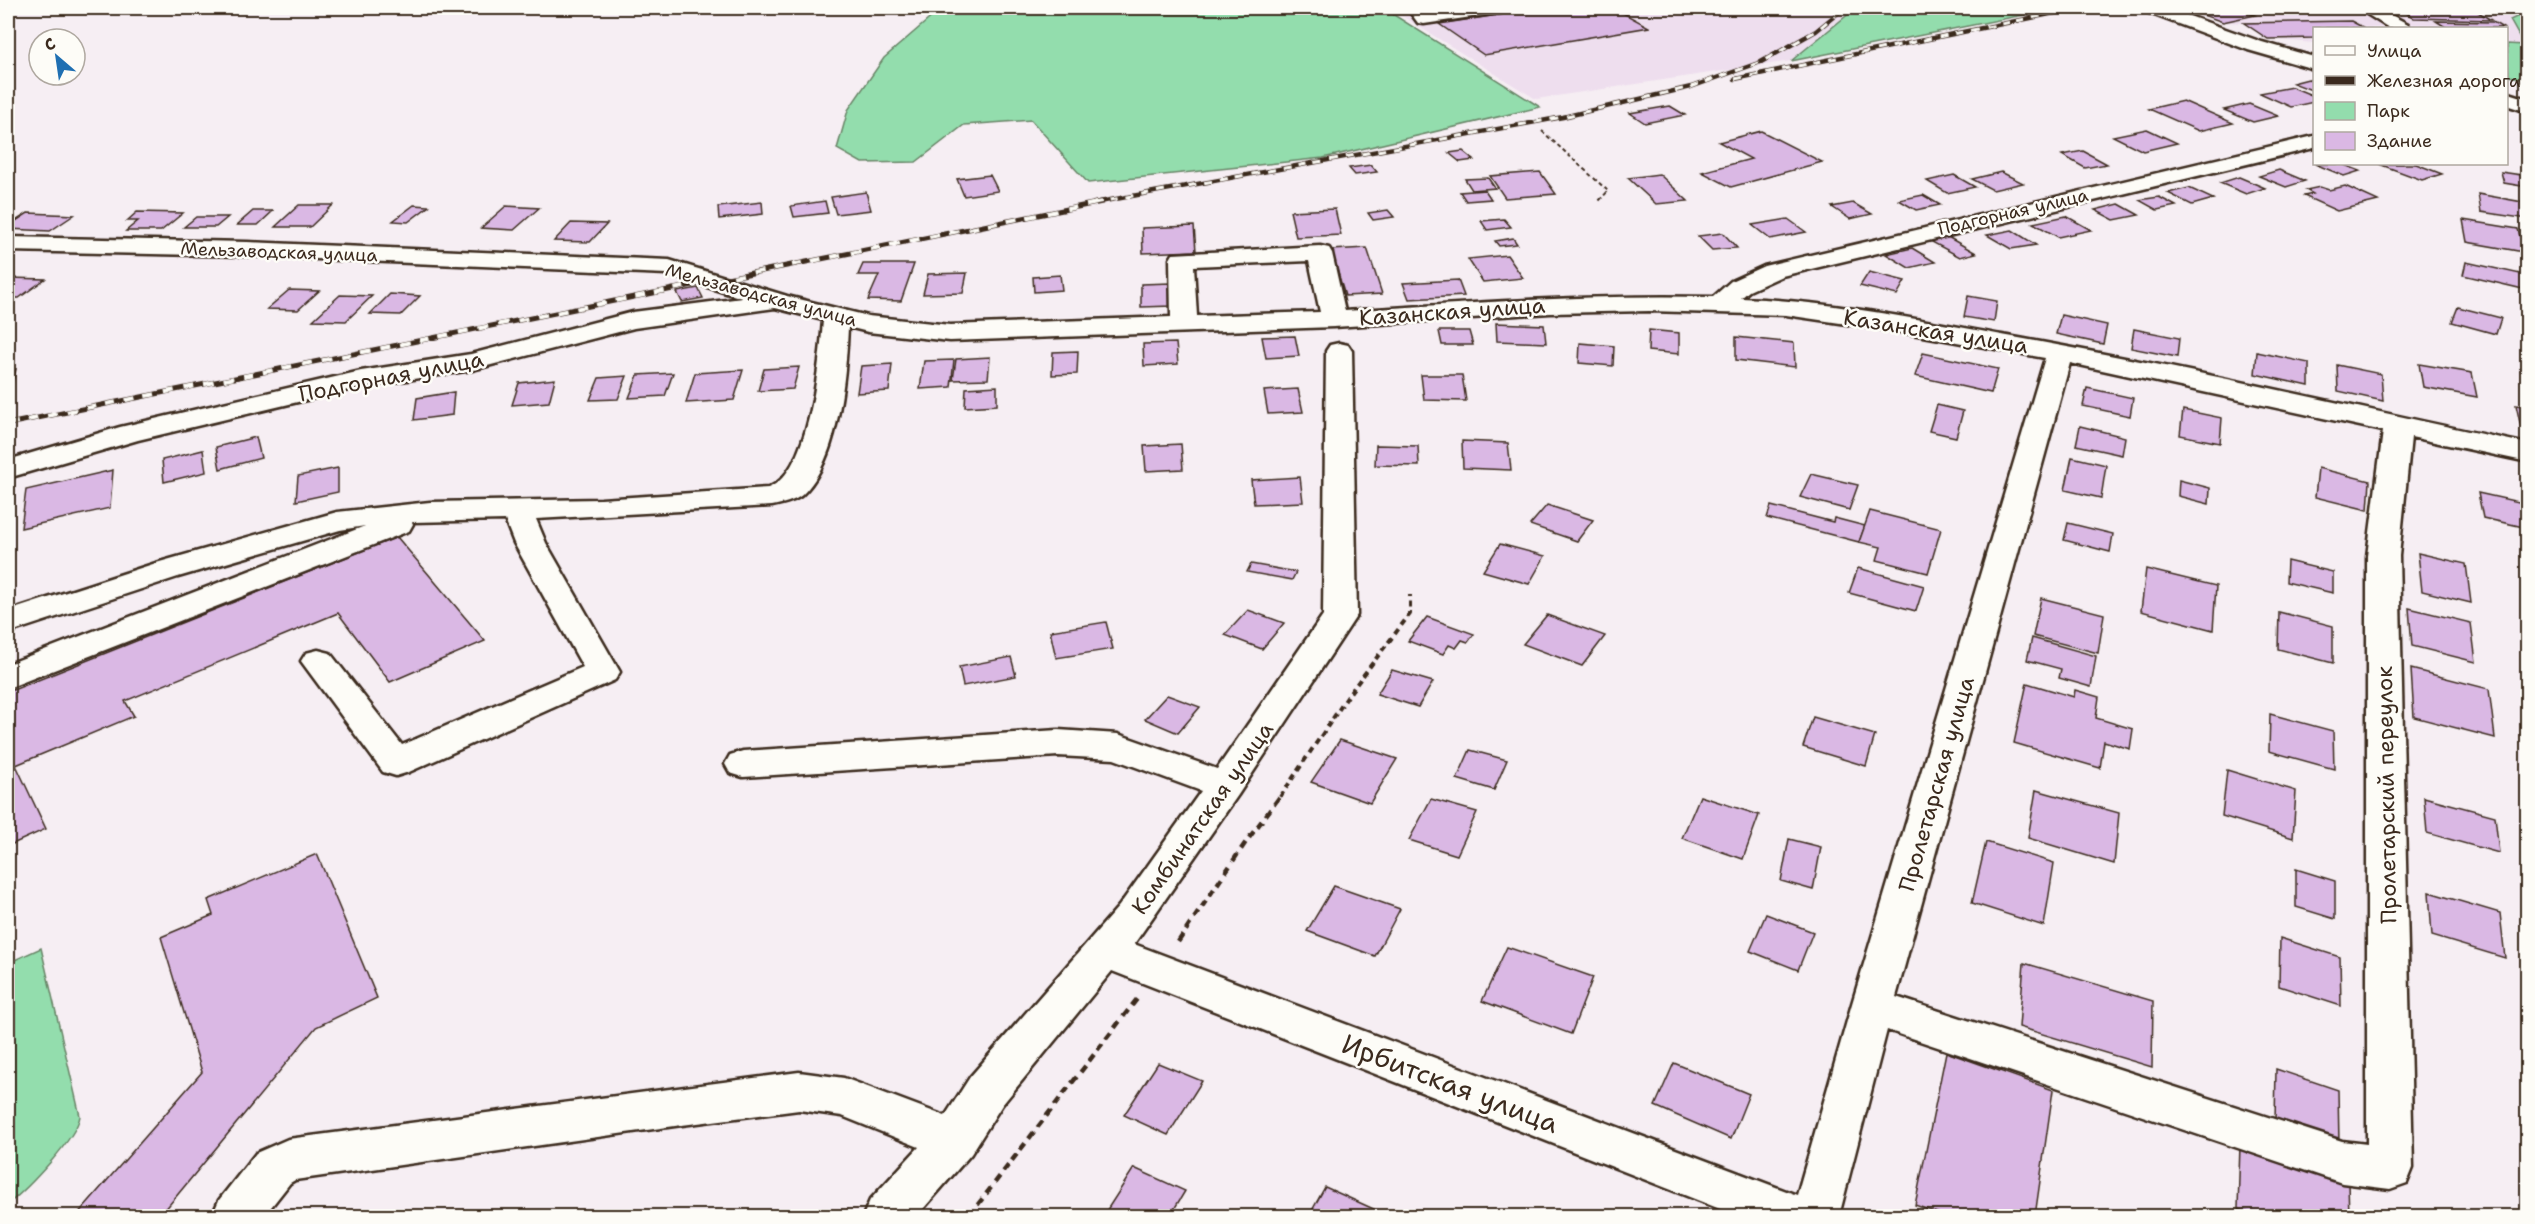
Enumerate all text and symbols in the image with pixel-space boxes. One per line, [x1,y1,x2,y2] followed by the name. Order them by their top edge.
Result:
[27,27,87,87] north arrow
[2313,27,2508,165] legend
[41,33,60,56] text: С
[2367,39,2421,63] text: Улица
[2367,69,2520,93] text: Железная дорога
[2367,99,2410,123] text: Парк
[2367,129,2432,153] text: Здание
[1935,183,2091,241] street label: Подгорная улица
[180,237,378,267] street label: Мельзаводская улица
[663,258,859,332] street label: Мельзаводская улица
[1358,291,1546,332] street label: Казанская улица
[1842,303,2031,360] street label: Казанская улица
[296,344,486,409] street label: Подгорная улица
[2370,665,2403,924] street label: Пролетарский переулок
[1892,673,1981,895] street label: Пролетарская улица
[1125,716,1280,920] street label: Комбинатская улица
[1336,1025,1564,1142] street label: Ирбитская улица

